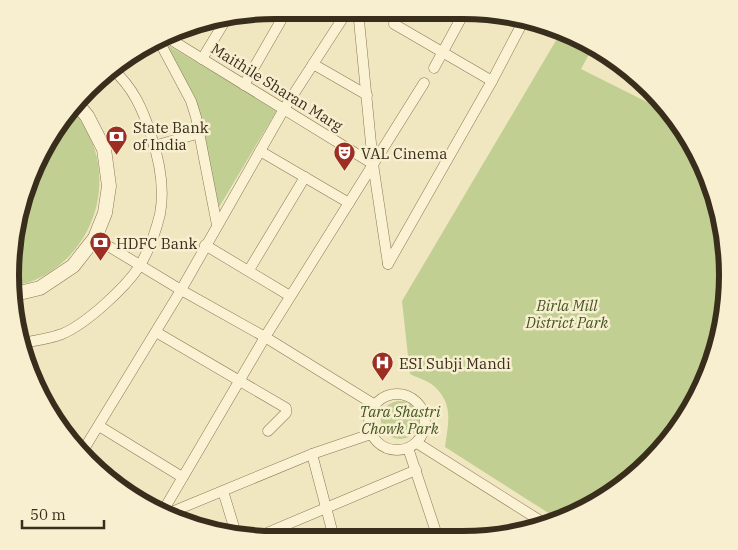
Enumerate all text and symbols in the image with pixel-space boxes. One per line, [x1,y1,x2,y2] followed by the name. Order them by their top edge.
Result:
[208,39,346,135] street label: Maithile Sharan Marg
[133,118,209,154] place label: State Bank of India
[105,124,129,155] bank icon: State Bank of India
[333,141,357,172] theatre icon: VAL Cinema
[361,144,447,163] place label: VAL Cinema
[88,231,112,262] bank icon: HDFC Bank
[116,234,198,253] place label: HDFC Bank
[525,296,608,332] park label: Birla Mill District Park
[371,351,395,382] hospital icon: ESI Subji Mandi
[399,354,511,373] place label: ESI Subji Mandi
[360,402,441,438] park label: Tara Shastri Chowk Park
[22,498,105,530] scale bar
[30,505,66,524] text: 50 m

